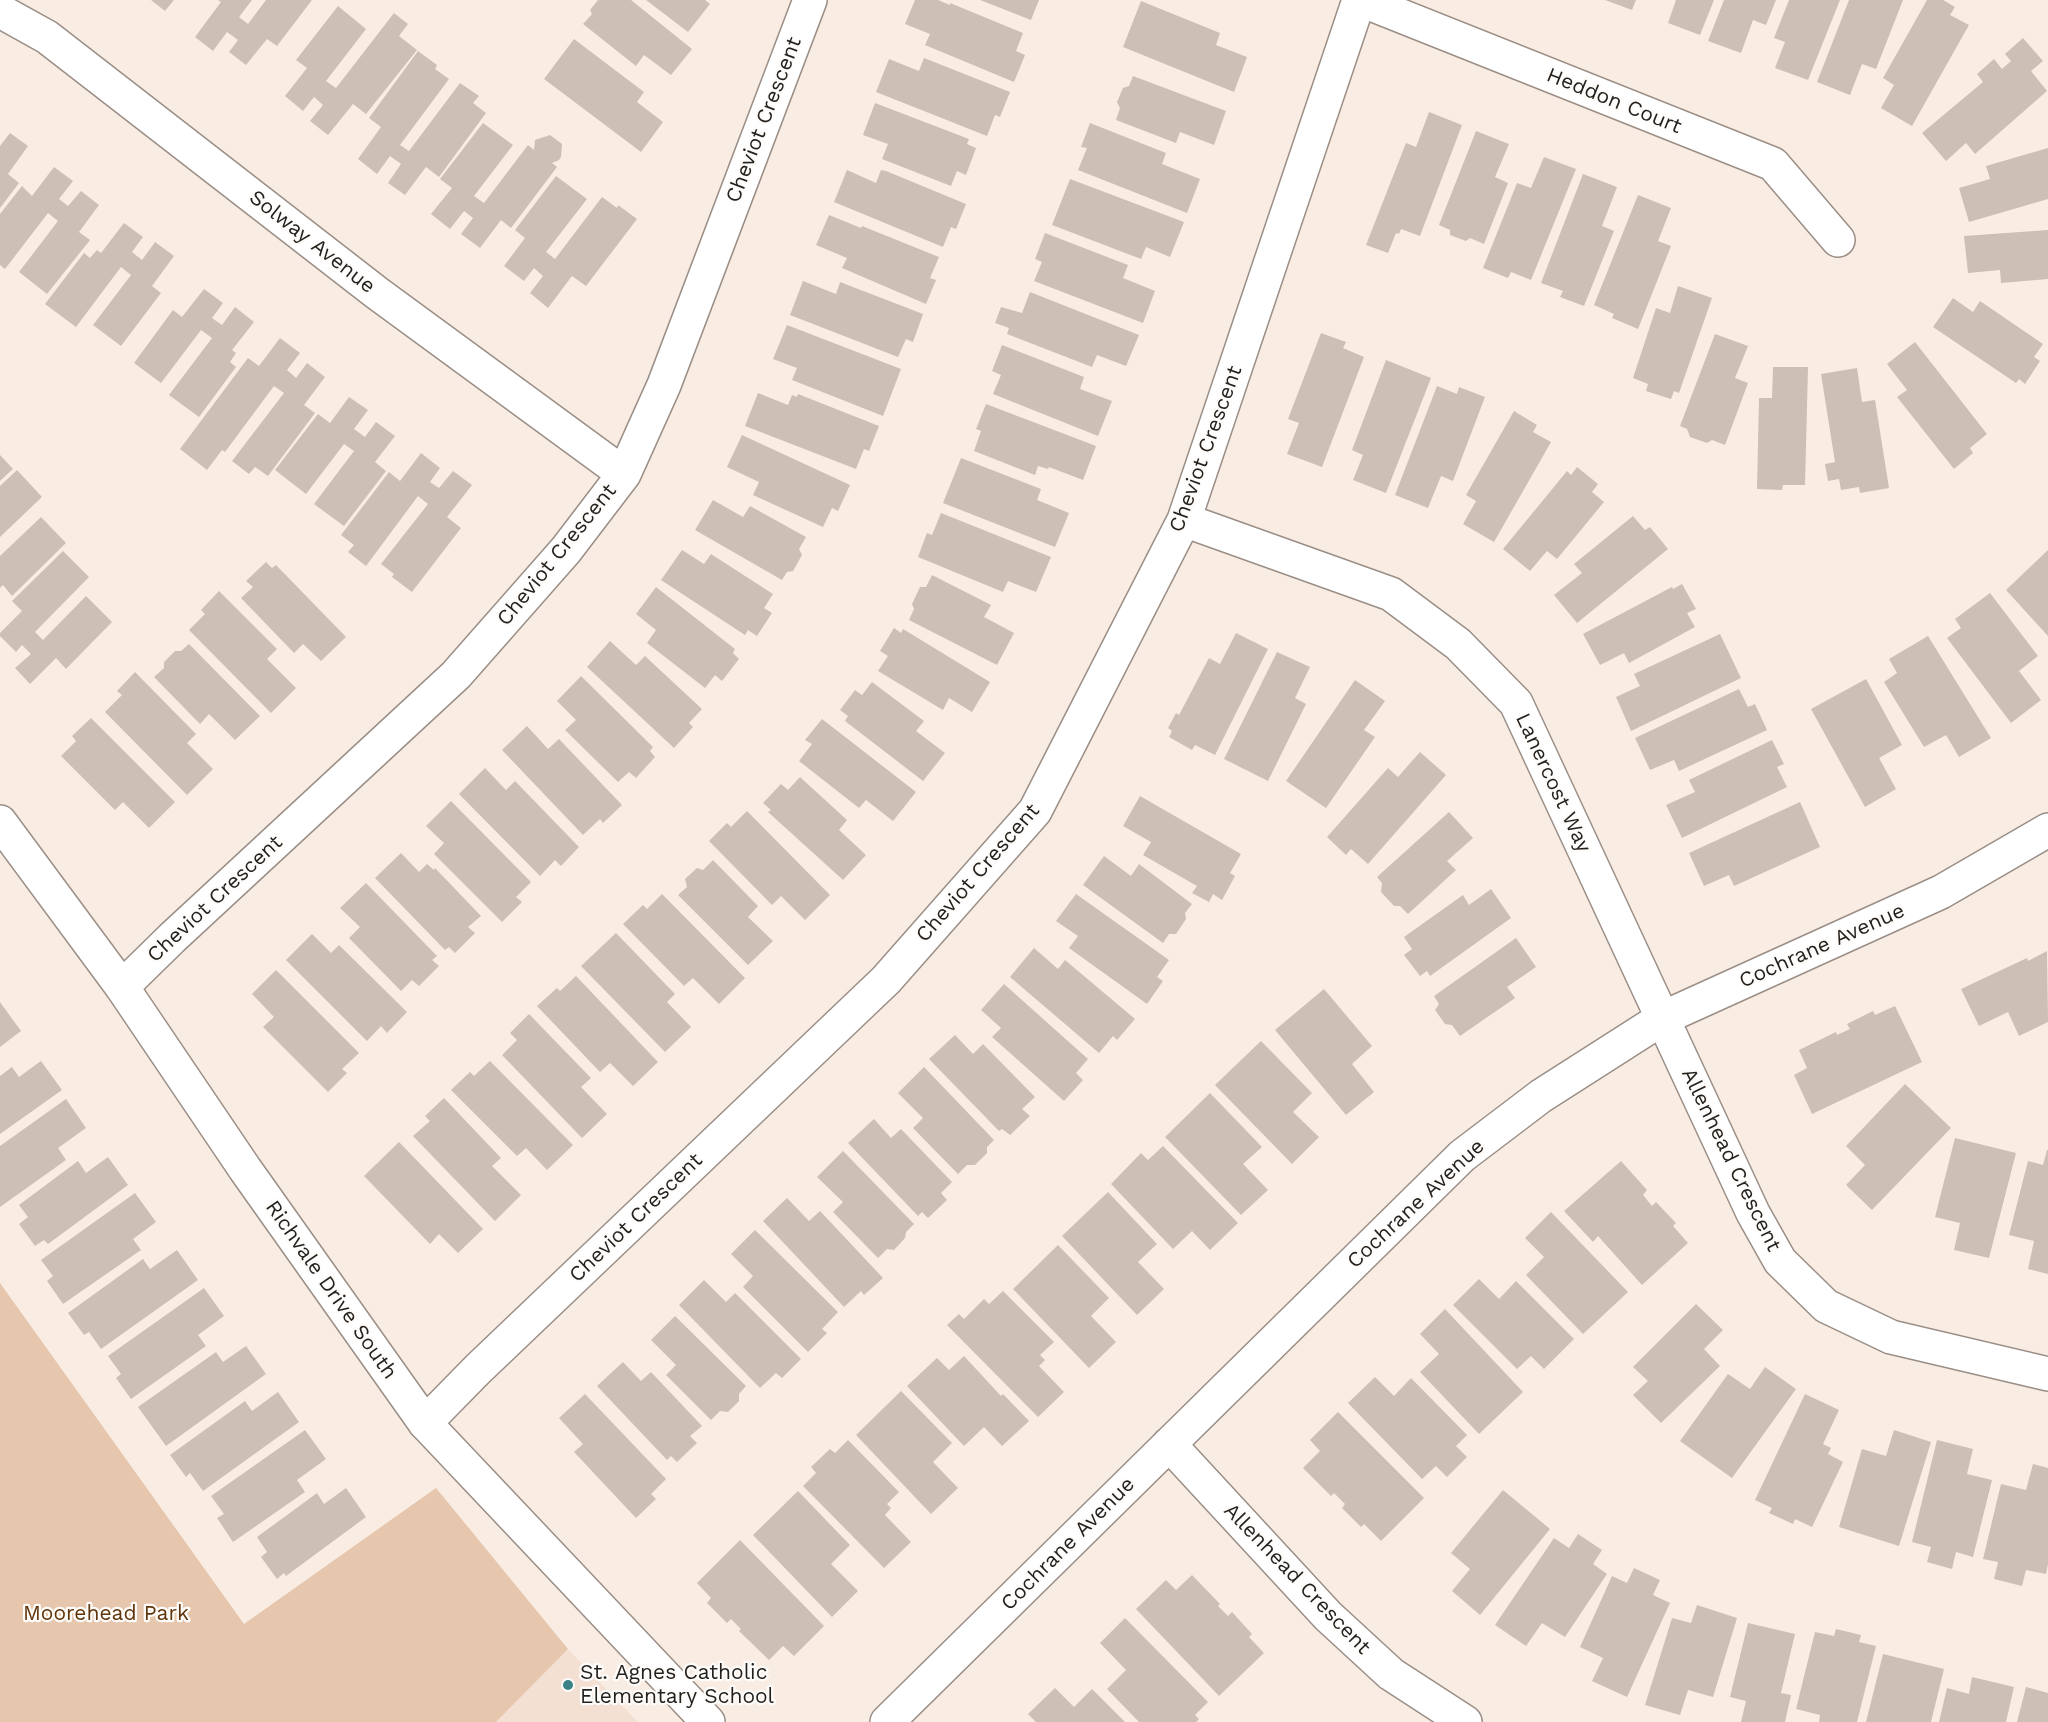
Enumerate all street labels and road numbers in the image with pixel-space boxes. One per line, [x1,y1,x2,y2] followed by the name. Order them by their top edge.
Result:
[721,34,807,206] street label: Cheviot Crescent
[1543,63,1685,139] street label: Heddon Court
[244,185,380,299] street label: Solway Avenue
[1164,362,1248,536] street label: Cheviot Crescent
[492,479,622,631] street label: Cheviot Crescent
[1510,709,1596,857] street label: Lanercost Way
[911,799,1045,947] street label: Cheviot Crescent
[142,830,288,968] street label: Cheviot Crescent
[1735,898,1909,994] street label: Cochrane Avenue
[1676,1064,1786,1256] street label: Allenhead Crescent
[1342,1134,1490,1274] street label: Cochrane Avenue
[564,1148,708,1288] street label: Cheviot Crescent
[260,1196,402,1384] street label: Richvale Drive South
[996,1472,1140,1616] street label: Cochrane Avenue
[1218,1498,1376,1660] street label: Allenhead Crescent

